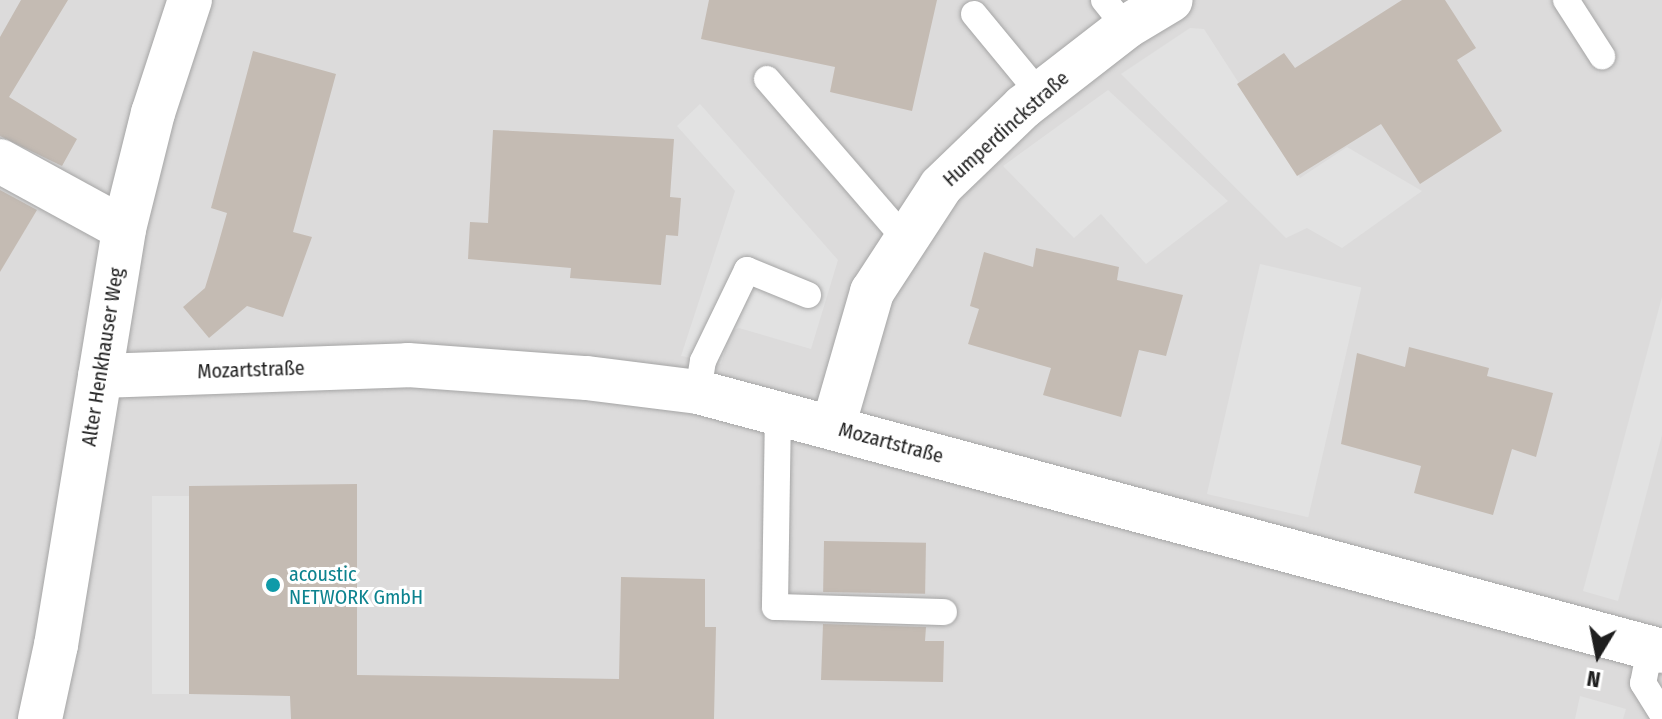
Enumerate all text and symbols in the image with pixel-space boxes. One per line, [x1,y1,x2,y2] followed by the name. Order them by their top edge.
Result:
[938,66,1074,192] street label: Humperdinckstraße
[77,266,129,448] street label: Alter Henkhauser Weg
[197,356,305,384] street label: Mozartstraße
[836,418,946,468] street label: Mozartstraße
[289,562,423,609] place label: acoustic NETWORK GmbH
[264,576,282,594] marker: acoustic NETWORK GmbH
[1558,615,1638,695] north arrow
[1585,665,1603,694] text: N

